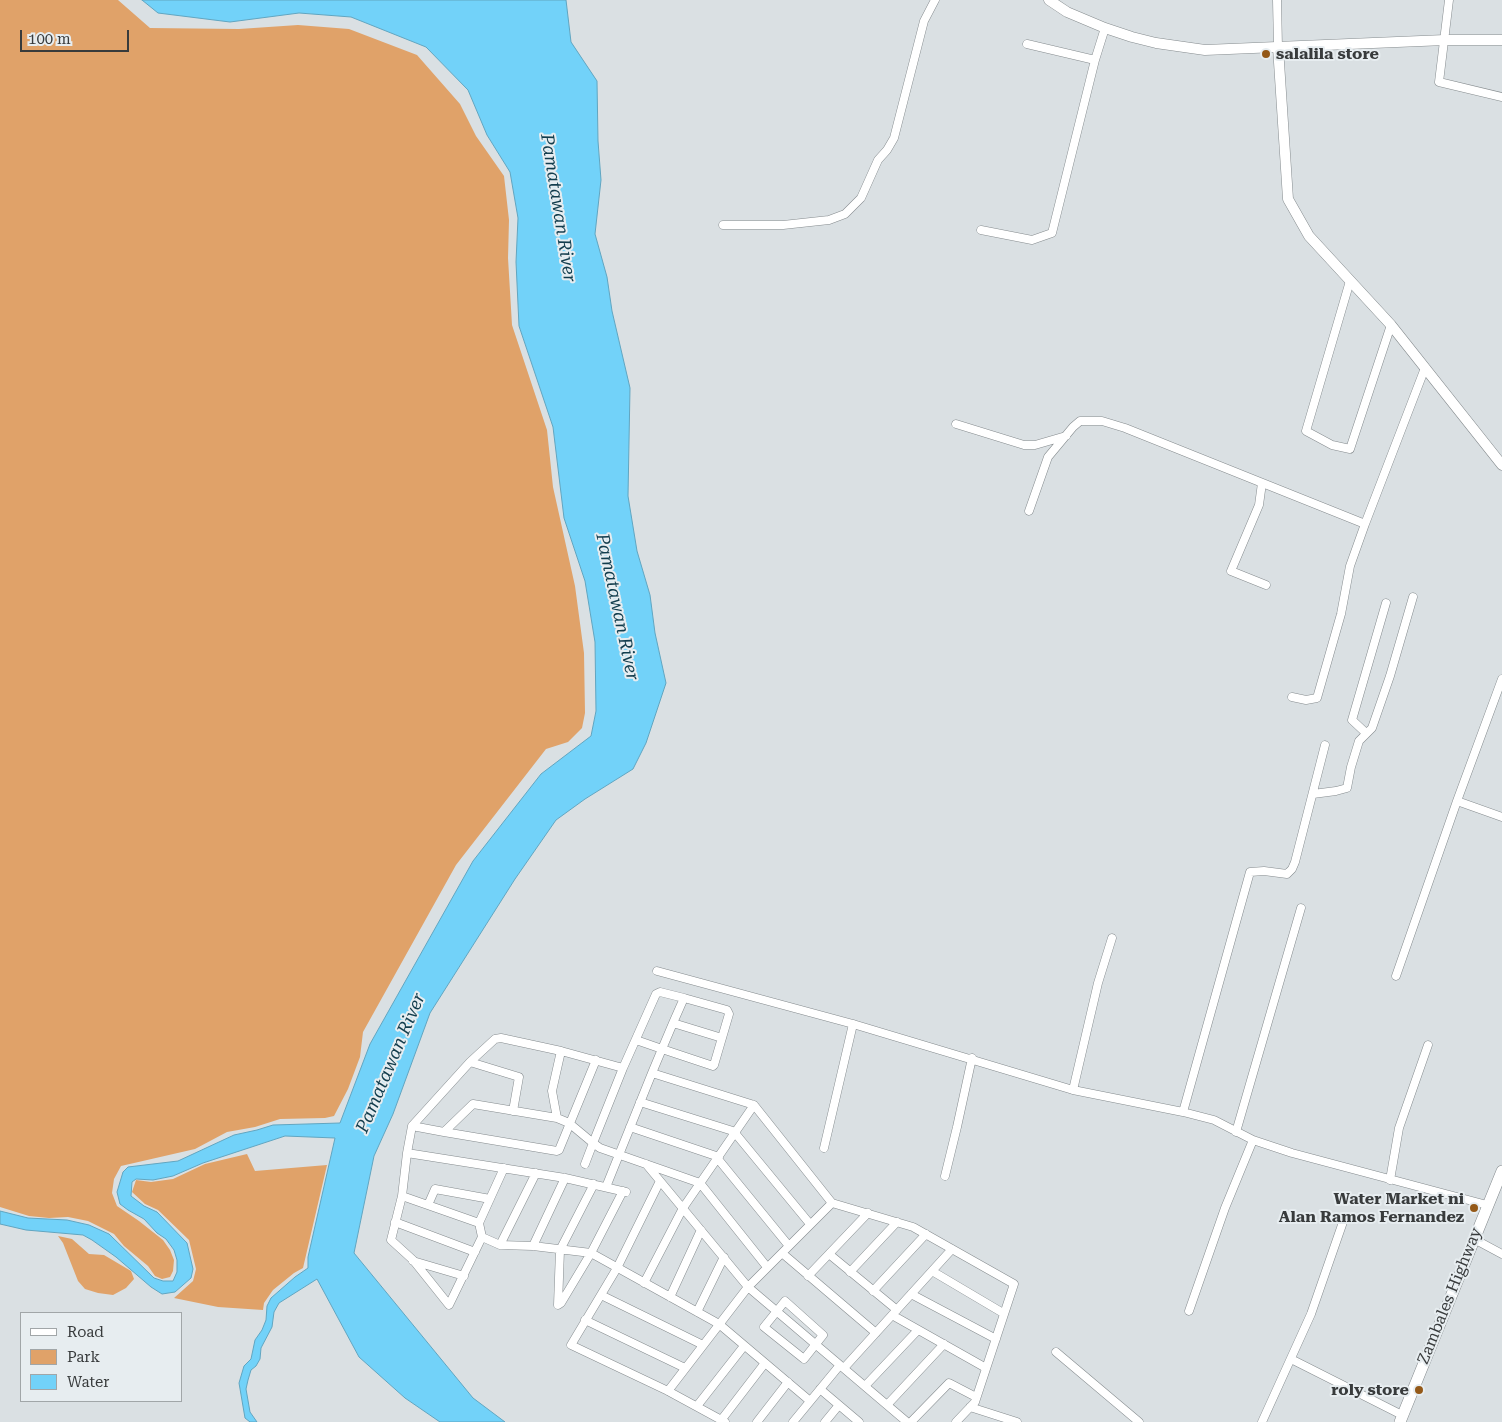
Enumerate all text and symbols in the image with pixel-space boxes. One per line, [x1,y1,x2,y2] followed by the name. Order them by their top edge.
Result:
[22,20,131,52] scale bar
[28,30,71,48] text: 100 m
[1276,44,1379,64] place label: salalila store
[1260,48,1272,60] marker: salalila store
[536,132,580,284] water label: Pamatawan River
[591,531,643,683] water label: Pamatawan River
[352,990,430,1136] water label: Pamatawan River
[1279,1189,1464,1227] place label: Water Market ni Alan Ramos Fernandez
[1468,1202,1480,1214] marker: Water Market ni Alan Ramos Fernandez
[1414,1225,1486,1367] street label: Zambales Highway
[20,1312,182,1402] legend
[67,1323,104,1341] text: Road
[67,1348,100,1366] text: Park
[67,1373,109,1391] text: Water
[1331,1380,1409,1400] place label: roly store
[1413,1384,1425,1396] marker: roly store

